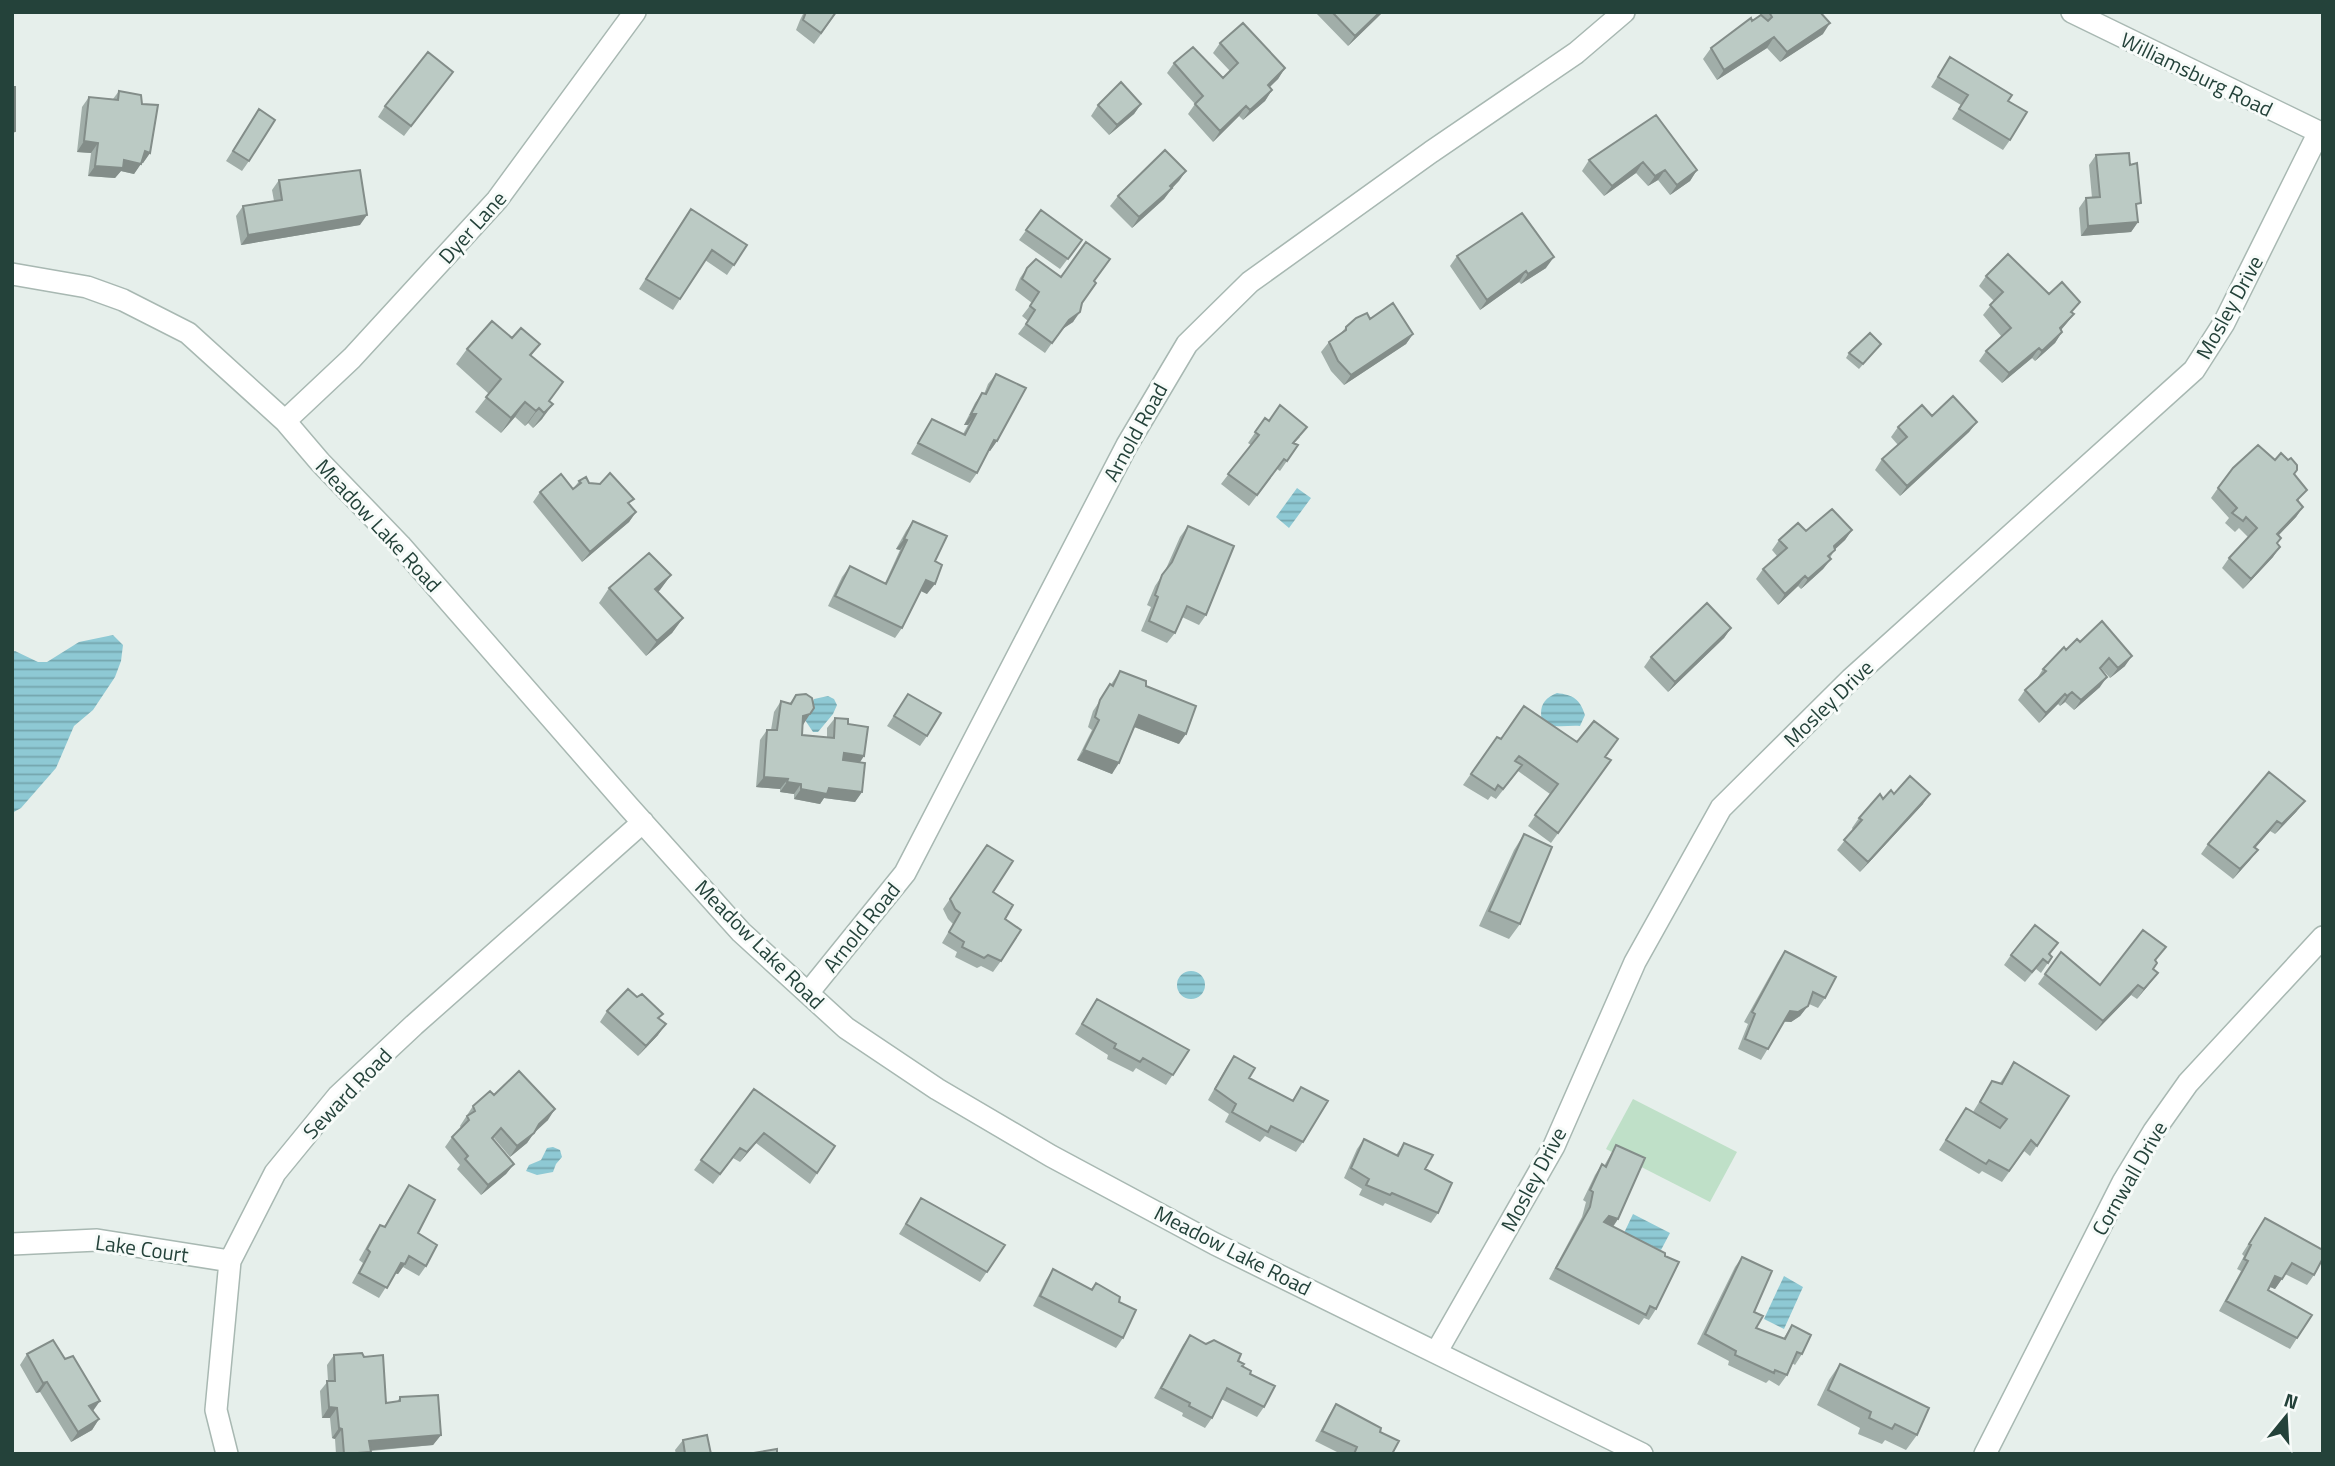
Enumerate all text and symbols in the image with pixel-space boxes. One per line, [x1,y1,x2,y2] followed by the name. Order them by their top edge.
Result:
[2116,23,2278,125] street label: Williamsburg Road
[431,183,513,271] street label: Dyer Lane
[2187,249,2271,365] street label: Mosley Drive
[1095,377,1175,487] street label: Arnold Road
[308,451,450,599] street label: Meadow Lake Road
[1776,652,1880,754] street label: Mosley Drive
[688,872,832,1016] street label: Meadow Lake Road
[815,875,907,979] street label: Arnold Road
[295,1040,399,1146] street label: Seward Road
[2083,1115,2175,1241] street label: Cornwall Drive
[1492,1121,1574,1237] street label: Mosley Drive
[1149,1197,1317,1303] street label: Meadow Lake Road
[93,1226,191,1270] street label: Lake Court
[2251,1382,2321,1452] north arrow
[2281,1385,2302,1416] text: N

